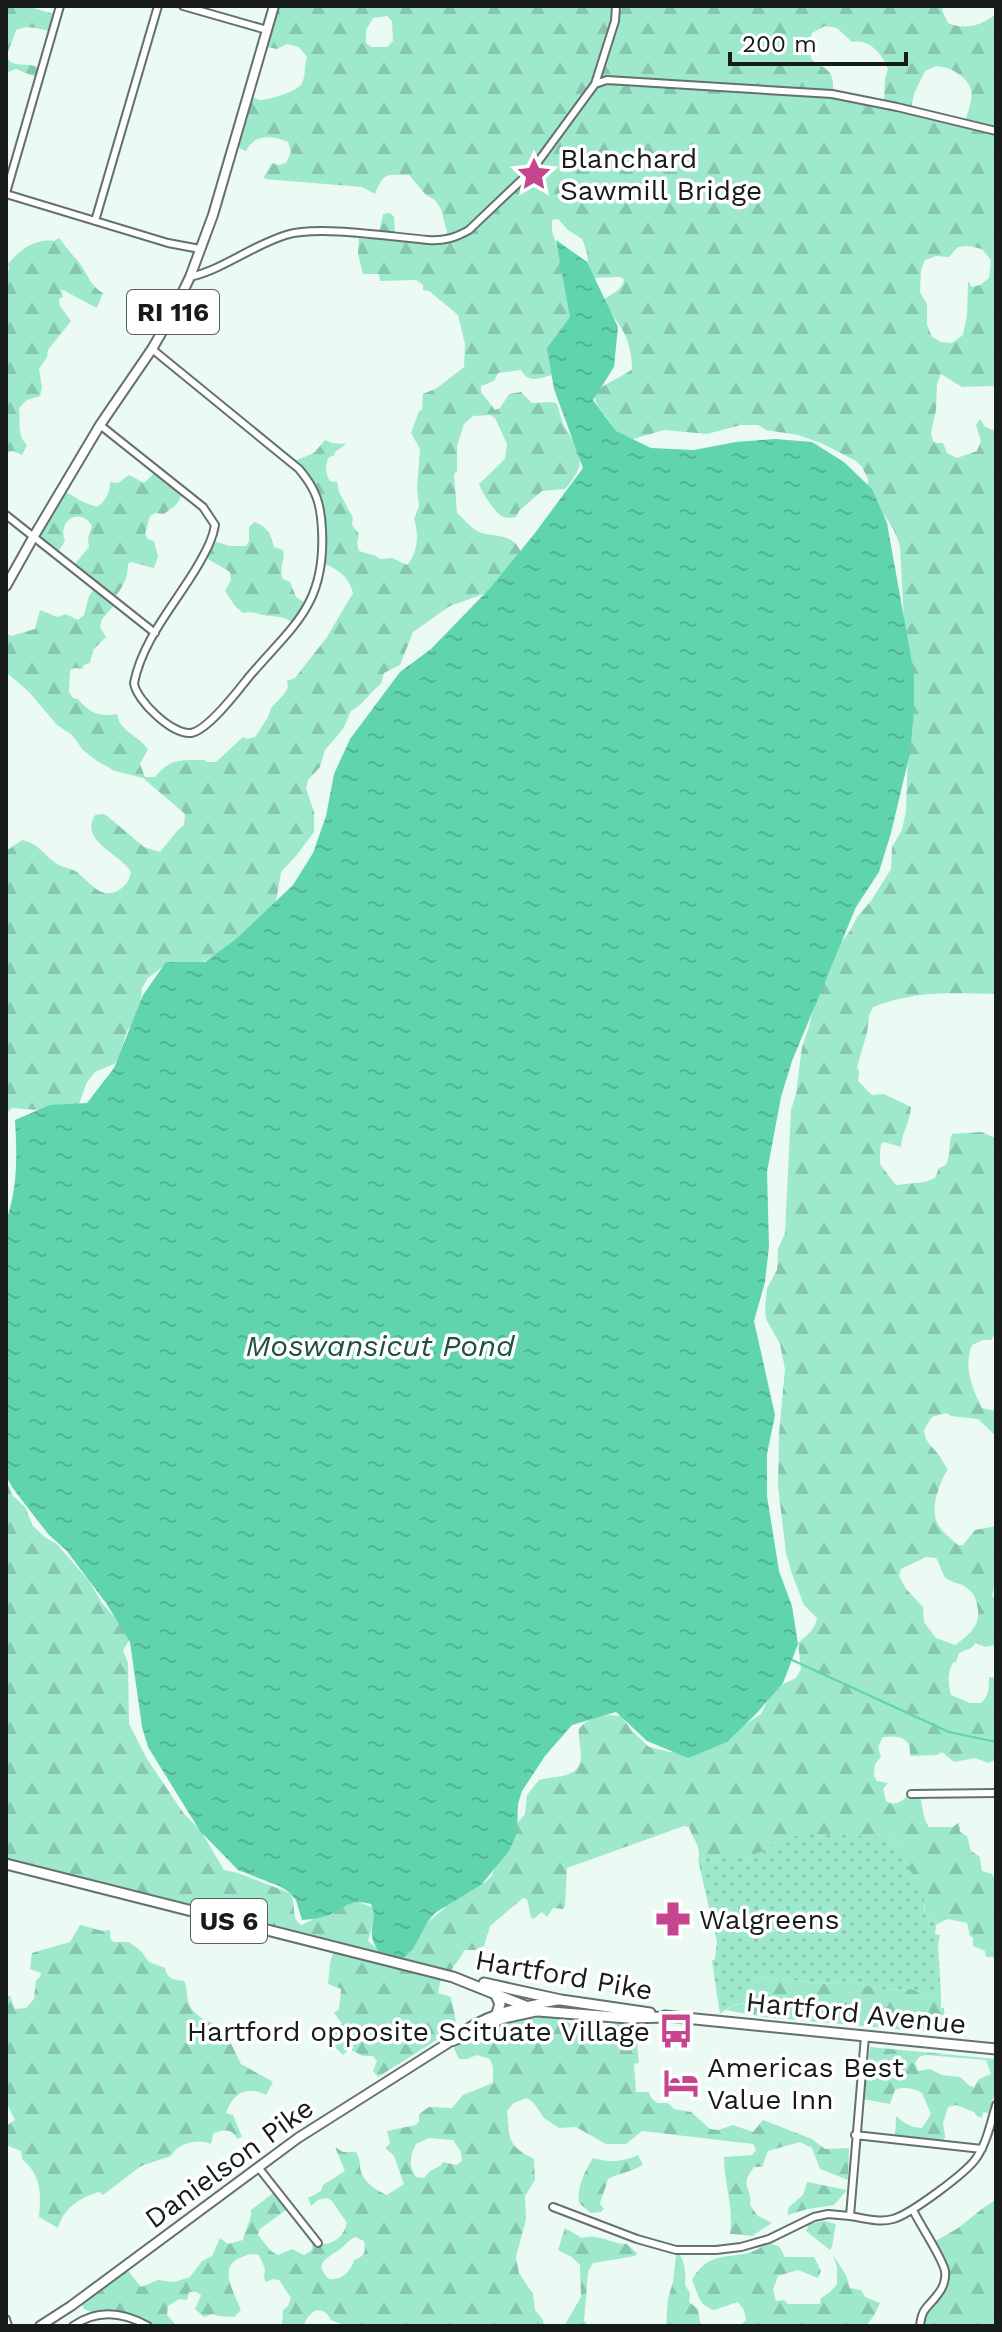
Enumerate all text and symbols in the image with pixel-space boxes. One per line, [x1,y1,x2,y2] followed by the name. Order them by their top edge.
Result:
[730,16,906,66] scale bar
[742,30,817,58] text: 200 m
[560,142,762,207] place label: Blanchard Sawmill Bridge
[515,155,553,193] place icon: Blanchard Sawmill Bridge
[127,290,219,334] road number: RI 116
[246,1328,516,1363] water label: Moswansicut Pond
[191,1899,267,1943] road number: US 6
[654,1900,692,1938] pharmacy icon: Walgreens
[699,1903,839,1936] place label: Walgreens
[473,1943,655,2007] street label: Hartford Pike
[744,1985,968,2041] street label: Hartford Avenue
[657,2012,695,2050] bus stop icon: Hartford opposite Scituate Village
[187,2015,650,2048] place label: Hartford opposite Scituate Village
[707,2051,904,2116] place label: Americas Best Value Inn
[662,2064,700,2102] hotel icon: Americas Best Value Inn
[138,2091,320,2235] street label: Danielson Pike

